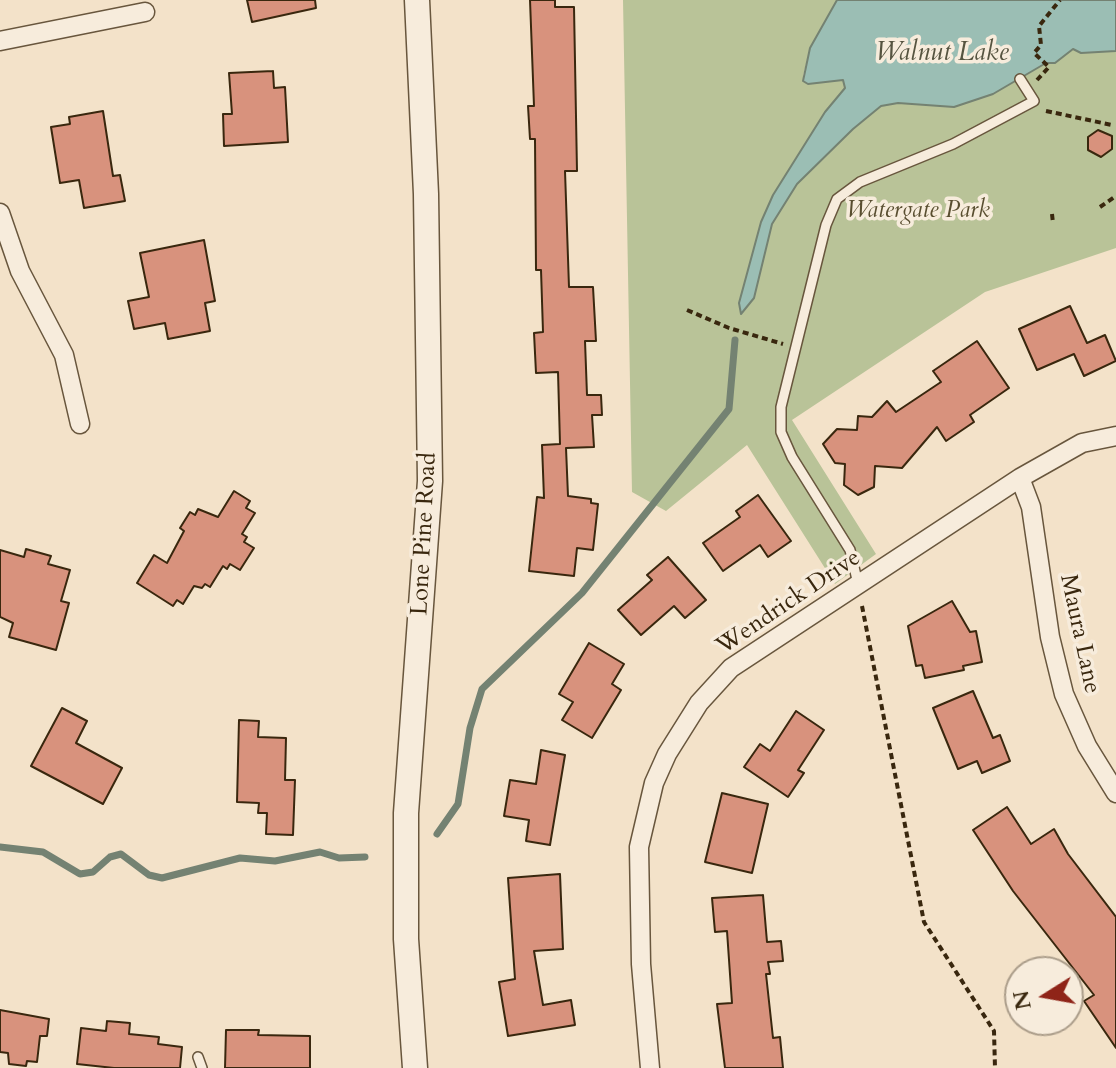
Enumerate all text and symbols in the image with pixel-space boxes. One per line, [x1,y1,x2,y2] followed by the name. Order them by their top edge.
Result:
[875,38,1009,70] water label: Walnut Lake
[846,197,990,225] park label: Watergate Park
[406,452,444,616] street label: Lone Pine Road
[711,544,867,662] street label: Wendrick Drive
[1052,572,1106,696] street label: Maura Lane
[1004,956,1084,1036] north arrow
[1006,988,1039,1012] text: N

